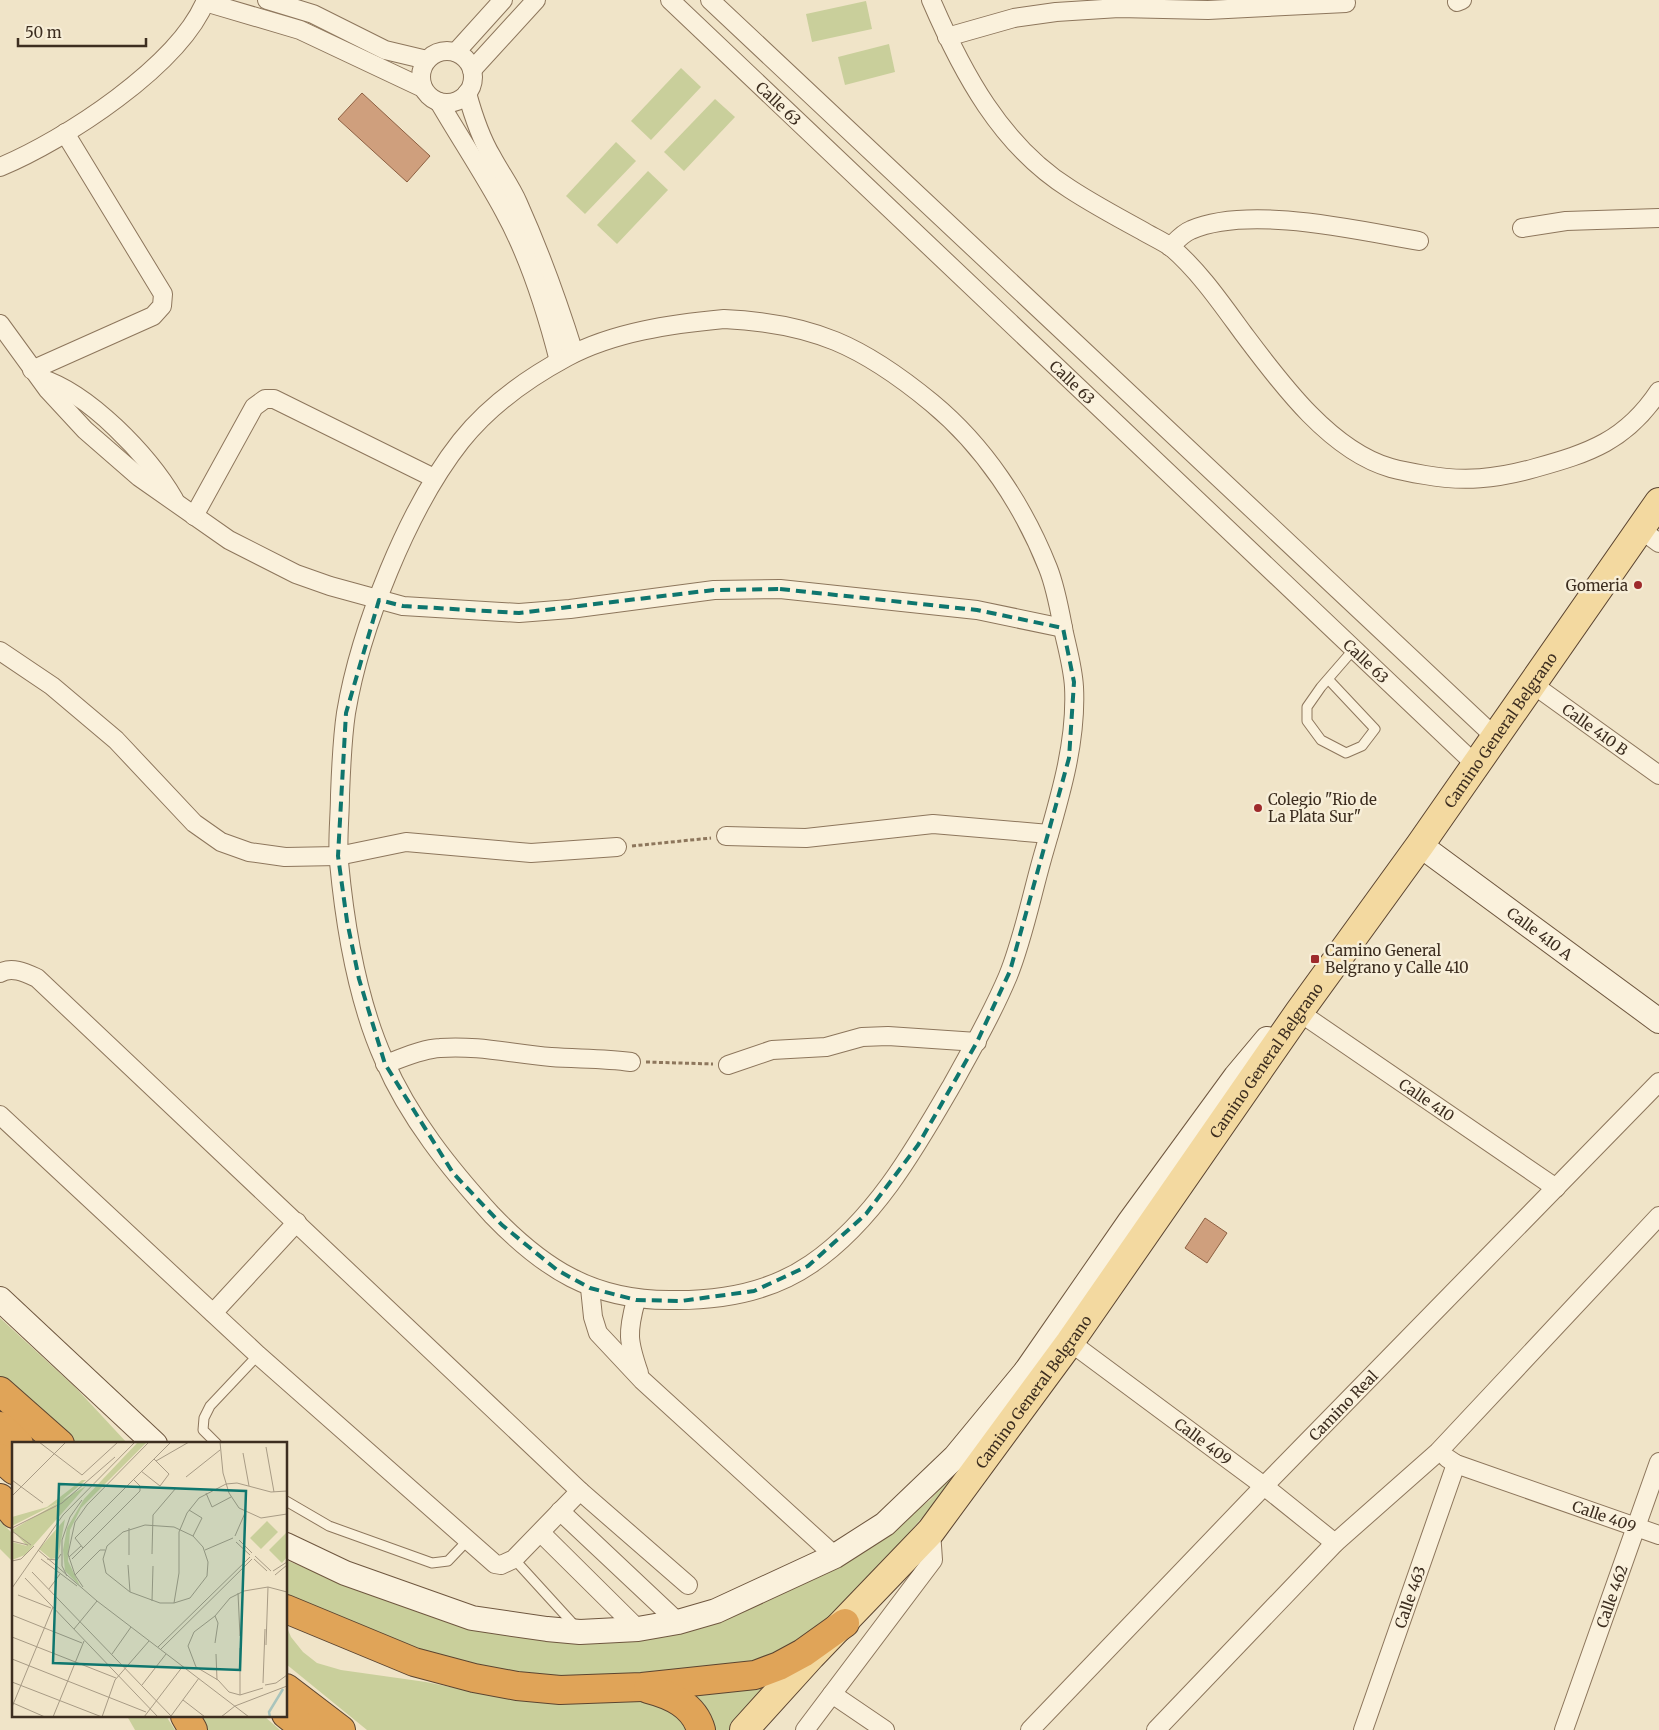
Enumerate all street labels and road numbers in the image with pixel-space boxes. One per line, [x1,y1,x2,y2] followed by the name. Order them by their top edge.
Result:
[752,77,805,129] street label: Calle 63
[1046,356,1099,408] street label: Calle 63
[1340,635,1393,687] street label: Calle 63
[1440,648,1561,811] street label: Camino General Belgrano
[1559,699,1632,759] street label: Calle 410 B
[1503,903,1577,964] street label: Calle 410 A
[1205,979,1327,1141] street label: Camino General Belgrano
[1396,1074,1458,1125] street label: Calle 410
[971,1311,1096,1472] street label: Camino General Belgrano
[1304,1366,1382,1444] street label: Camino Real
[1171,1413,1236,1468] street label: Calle 409
[1570,1496,1639,1536] street label: Calle 409
[1592,1562,1631,1630] street label: Calle 462
[1390,1563,1429,1631] street label: Calle 463

